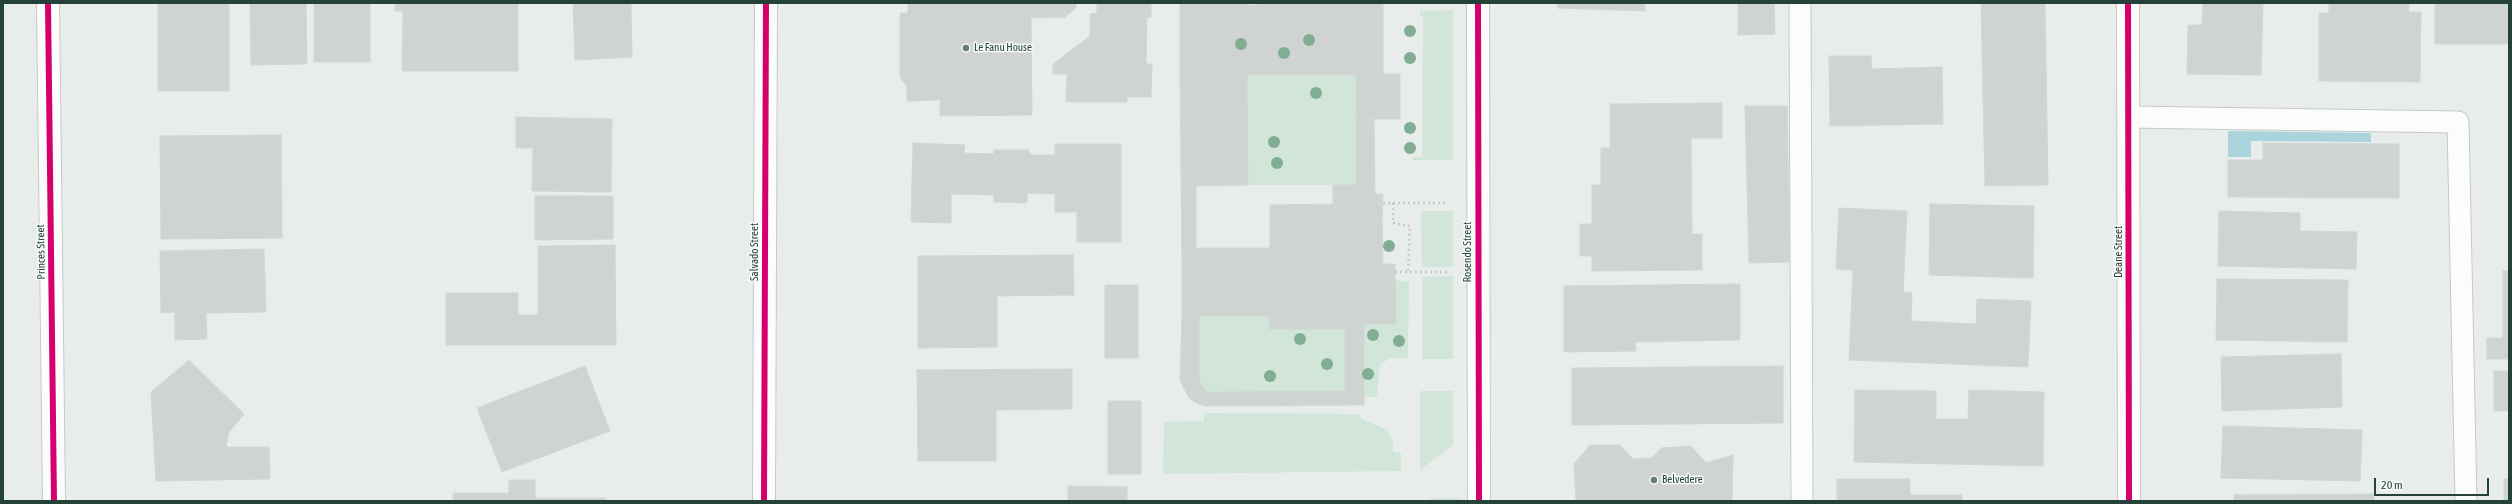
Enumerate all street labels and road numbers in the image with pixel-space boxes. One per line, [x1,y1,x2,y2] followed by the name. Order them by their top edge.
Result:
[1461,222,1475,282] street label: Rosendo Street
[748,223,762,281] street label: Salvado Street
[34,224,48,280] street label: Princes Street
[2112,226,2126,278] street label: Deane Street

